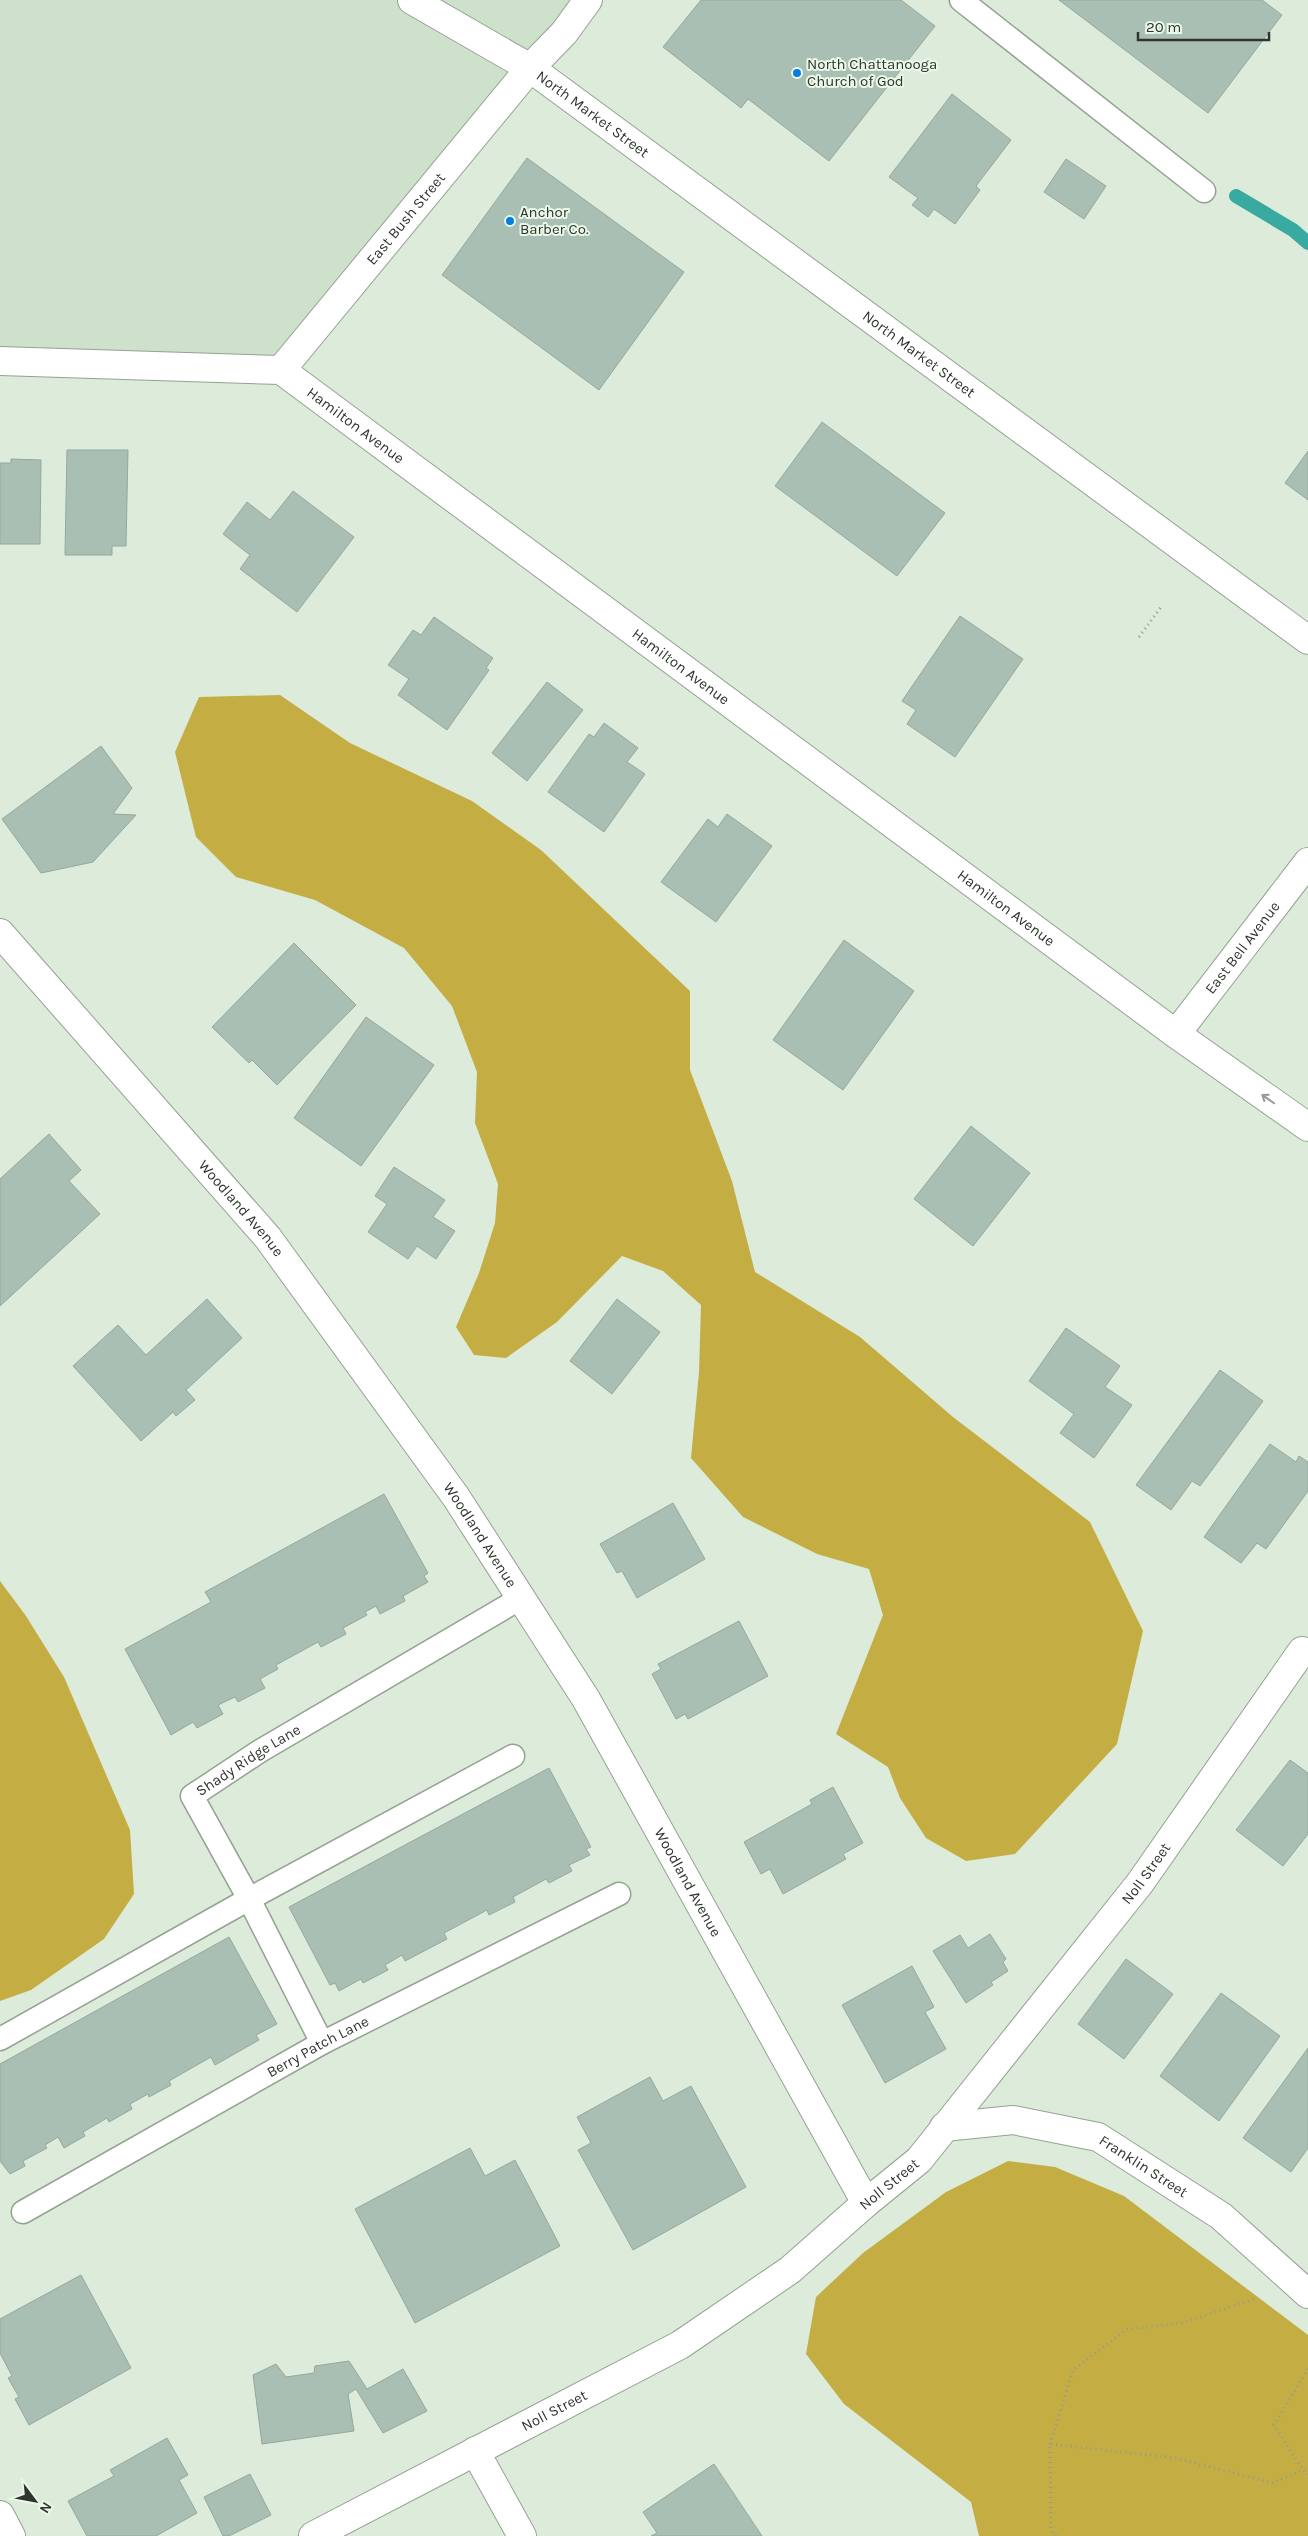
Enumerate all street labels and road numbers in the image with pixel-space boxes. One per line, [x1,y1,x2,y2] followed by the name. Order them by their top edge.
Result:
[533,67,653,162] street label: North Market Street
[363,169,449,268] street label: East Bush Street
[859,307,979,401] street label: North Market Street
[303,383,408,467] street label: Hamilton Avenue
[629,625,733,709] street label: Hamilton Avenue
[954,866,1058,950] street label: Hamilton Avenue
[1201,898,1284,998] street label: East Bell Avenue
[195,1156,287,1260] street label: Woodland Avenue
[439,1479,521,1591] street label: Woodland Avenue
[193,1720,304,1800] street label: Shady Ridge Lane
[650,1825,725,1940] street label: Woodland Avenue
[1118,1839,1175,1908] street label: Noll Street
[264,2012,372,2081] street label: Berry Patch Lane
[1096,2131,1191,2201] street label: Franklin Street
[856,2154,923,2214] street label: Noll Street
[518,2386,591,2435] street label: Noll Street

